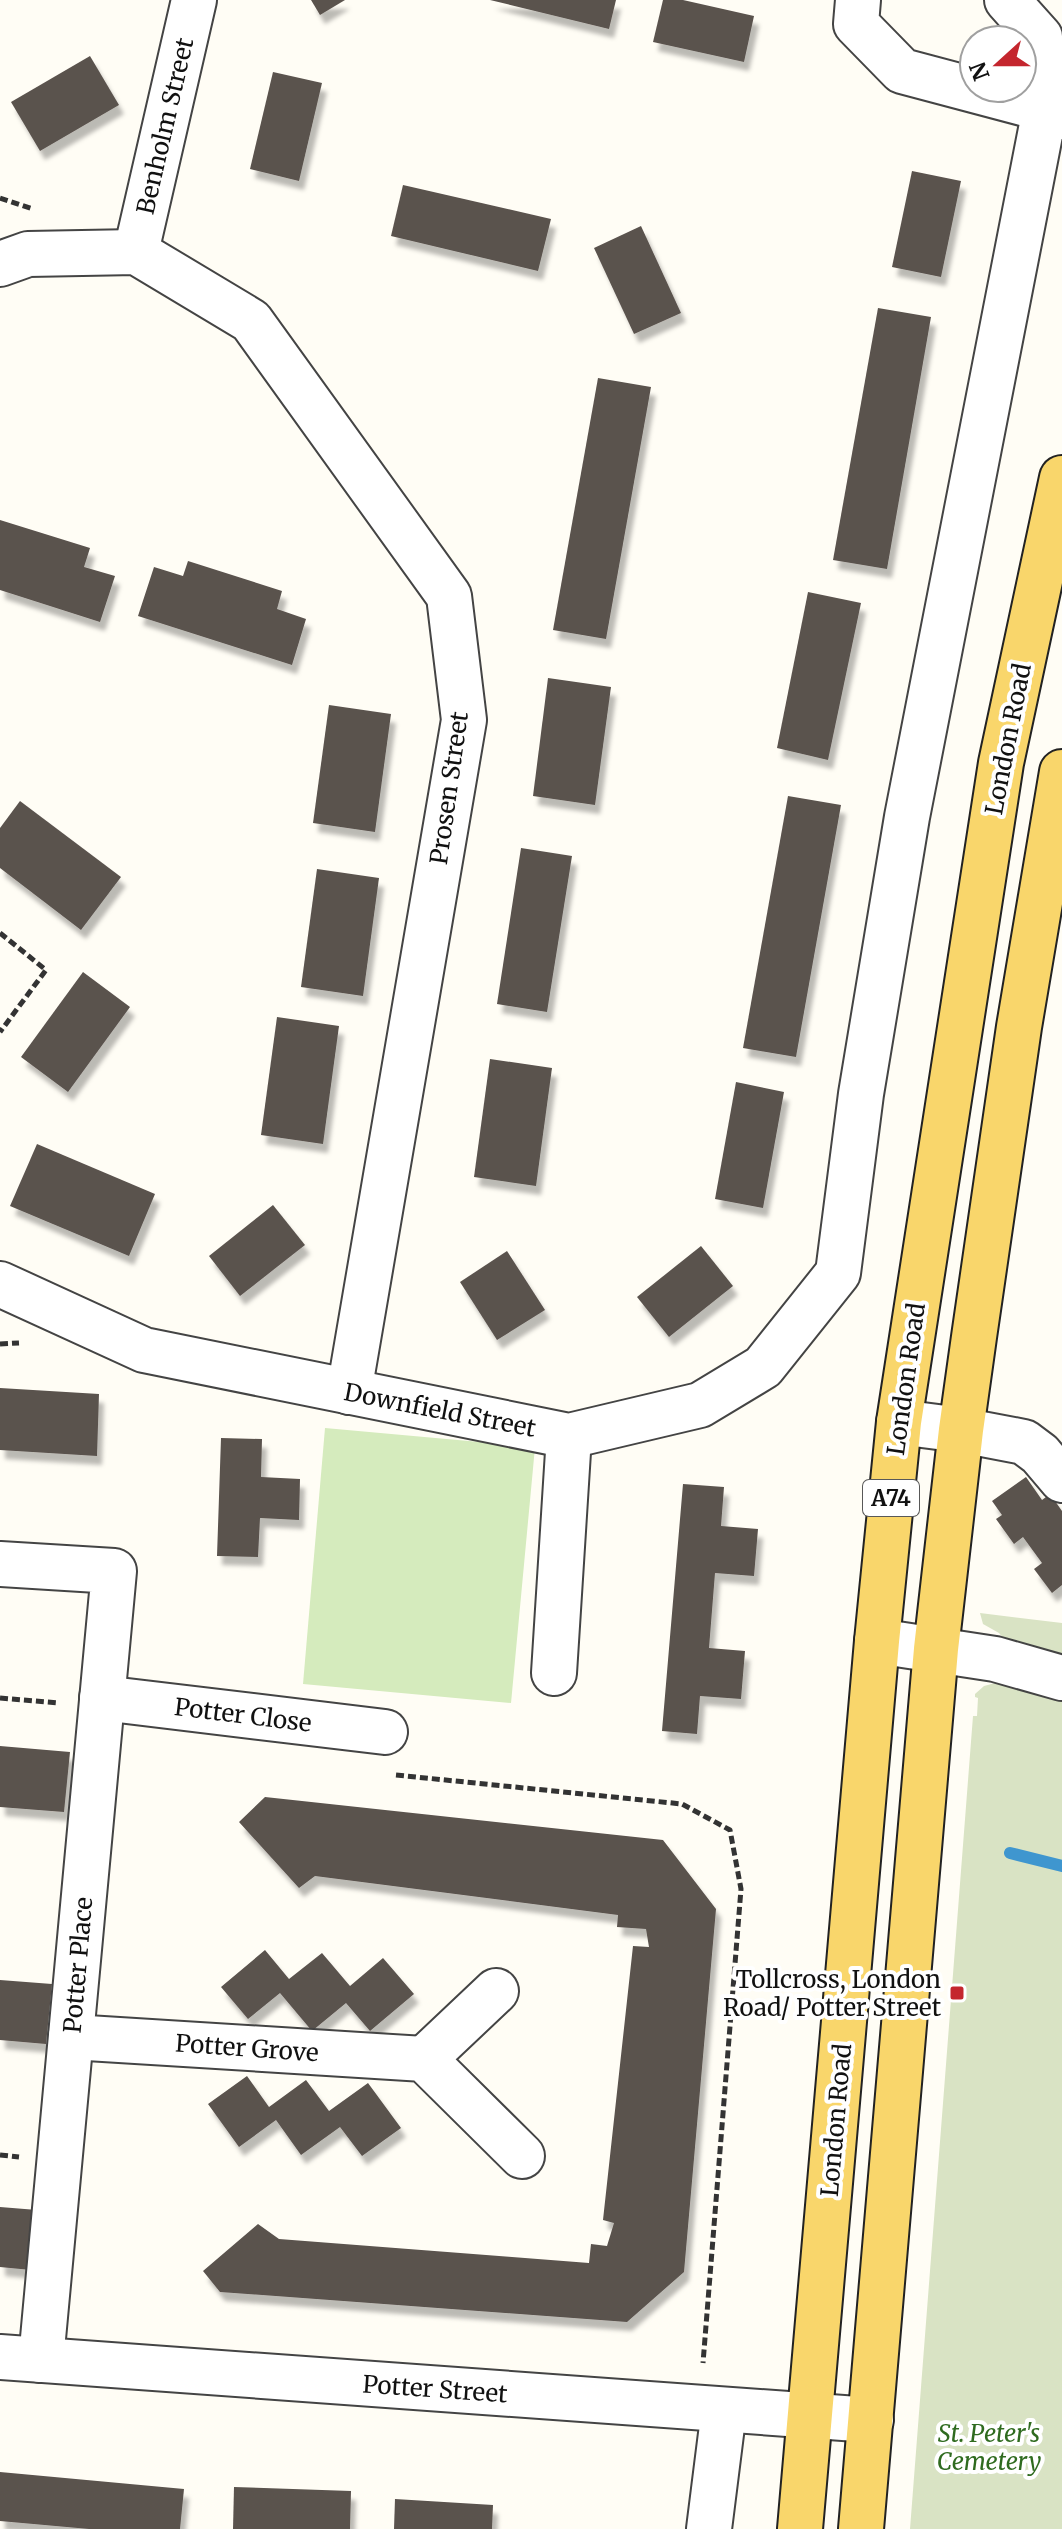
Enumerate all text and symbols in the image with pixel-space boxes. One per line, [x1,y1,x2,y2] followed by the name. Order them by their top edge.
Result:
[958,24,1038,104] north arrow
[130,34,201,217] street label: Benholm Street
[963,57,996,84] text: N
[978,661,1038,817] street label: London Road
[423,709,475,866] street label: Prosen Street
[880,1301,932,1457] street label: London Road
[341,1376,539,1444] street label: Downfield Street
[863,1480,919,1516] road number: A74
[173,1691,313,1739] street label: Potter Close
[57,1896,99,2034] street label: Potter Place
[723,1964,942,2023] place label: Tollcross, London Road/ Potter Street
[948,1984,966,2002] marker: Tollcross, London Road/ Potter Street
[174,2028,320,2068] street label: Potter Grove
[814,2042,858,2198] street label: London Road
[362,2368,509,2410] street label: Potter Street
[937,2418,1041,2477] park label: St. Peter's Cemetery

